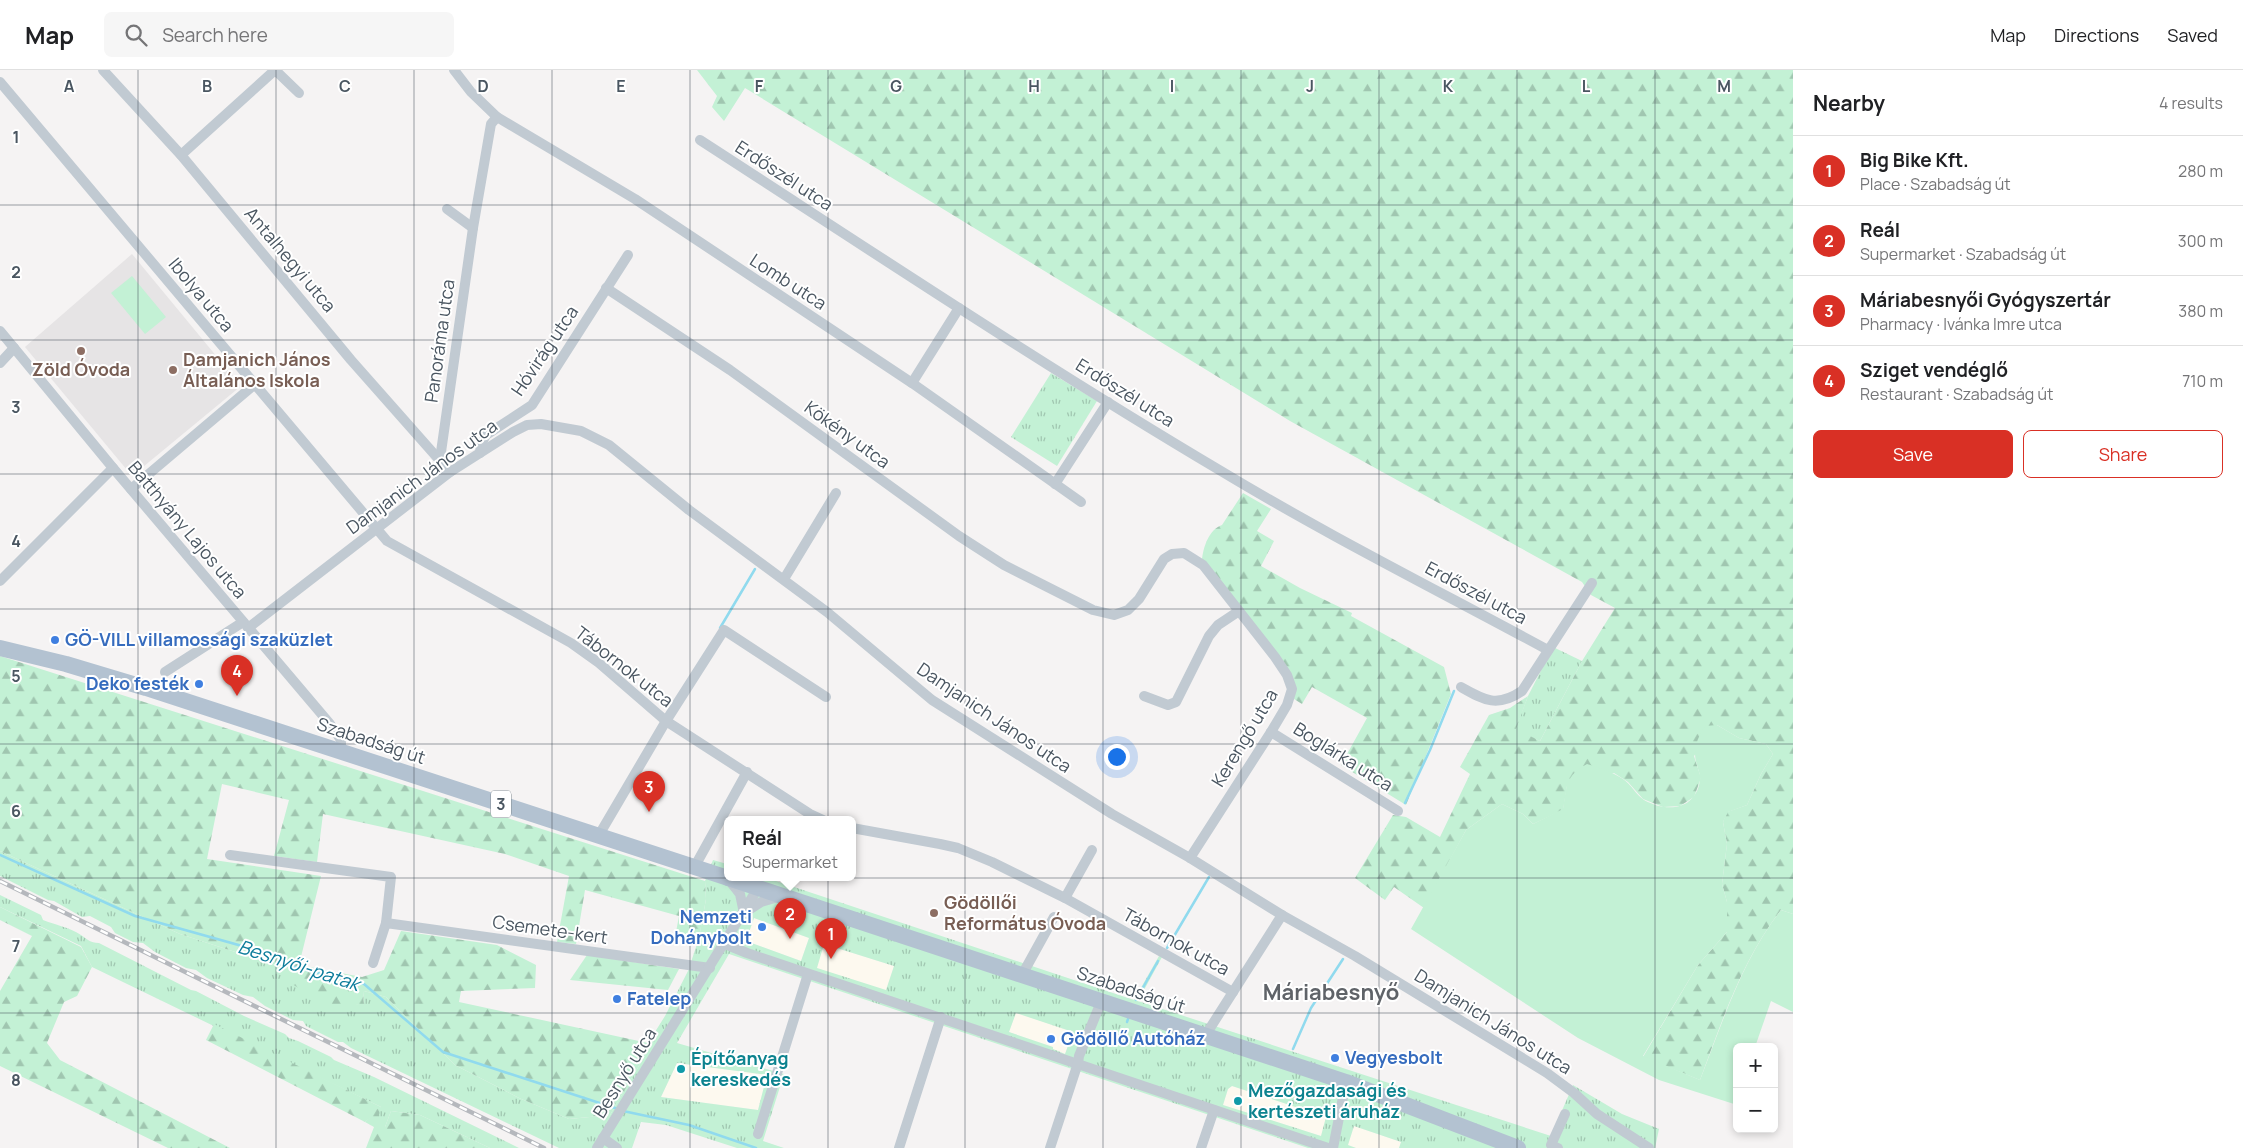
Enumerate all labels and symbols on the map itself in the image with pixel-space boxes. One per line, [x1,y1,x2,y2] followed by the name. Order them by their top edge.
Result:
[64,75,75,97] text: A
[202,75,212,97] text: B
[339,75,351,97] text: C
[477,75,489,97] text: D
[616,75,626,97] text: E
[755,75,764,97] text: F
[890,75,902,97] text: G
[1028,75,1040,97] text: H
[1170,75,1174,97] text: I
[1306,75,1314,97] text: J
[1443,75,1454,97] text: K
[1582,75,1591,97] text: L
[1717,75,1731,97] text: M
[12,126,20,148] text: 1
[731,135,838,216] street label: Erdőszél utca
[240,202,342,317] street label: Antalhegyi utca
[746,247,831,315] street label: Lomb utca
[164,252,240,337] street label: Ibolya utca
[11,261,21,283] text: 2
[418,278,460,404] street label: Panoráma utca
[505,301,583,400] street label: Hóvirág utca
[75,345,87,357] marker: Zöld Óvoda
[183,347,331,392] place label: Damjanich János Általános Iskola
[1072,352,1179,432] street label: Erdőszél utca
[32,357,130,381] place label: Zöld Óvoda
[167,364,179,376] marker: Damjanich János Általános Iskola
[800,395,895,473] street label: Kökény utca
[11,396,21,418] text: 3
[341,413,502,539] street label: Damjanich János utca
[123,456,252,603] street label: Batthyány Lajos utca
[11,530,21,552] text: 4
[1421,555,1532,629] street label: Erdőszél utca
[571,620,679,712] street label: Tábornok utca
[65,627,333,651] place label: GÖ-VILL villamossági szaküzlet
[49,634,61,646] marker: GÖ-VILL villamossági szaküzlet
[221,655,253,696] pin: 4
[913,657,1076,778] street label: Damjanich János utca
[11,665,21,687] text: 5
[86,671,190,695] place label: Deko festék
[193,678,205,690] marker: Deko festék
[1206,684,1283,791] street label: Kerengő utca
[314,711,429,769] street label: Szabadság út
[1289,716,1398,796] street label: Boglárka utca
[1104,744,1130,770] your location
[633,771,665,812] pin: 3
[491,791,511,818] road number: 3
[11,800,21,822] text: 6
[944,890,1106,935] place label: Gödöllői Református Óvoda
[774,898,806,939] pin: 2
[1119,902,1234,980] street label: Tábornok utca
[651,904,752,949] place label: Nemzeti Dohánybolt
[928,907,940,919] marker: Gödöllői Református Óvoda
[491,909,609,949] street label: Csemete-kert
[815,918,847,959] pin: 1
[756,921,768,933] marker: Nemzeti Dohánybolt
[235,933,366,998] water label: Besnyői-patak
[12,935,20,957] text: 7
[1074,960,1189,1018] street label: Szabadság út
[1410,963,1577,1079] street label: Damjanich János utca
[1263,977,1399,1007] district label: Máriabesnyő
[627,986,691,1010] place label: Fatelep
[611,993,623,1005] marker: Fatelep
[587,1023,661,1122] street label: Besnyő utca
[1061,1026,1205,1050] place label: Gödöllő Autóház
[1045,1033,1057,1045] marker: Gödöllő Autóház
[1345,1045,1443,1069] place label: Vegyesbolt
[691,1046,791,1091] place label: Építőanyag kereskedés
[1329,1052,1341,1064] marker: Vegyesbolt
[675,1063,687,1075] marker: Építőanyag kereskedés
[11,1069,21,1091] text: 8
[1248,1078,1407,1123] place label: Mezőgazdasági és kertészeti áruház
[1232,1095,1244,1107] marker: Mezőgazdasági és kertészeti áruház

